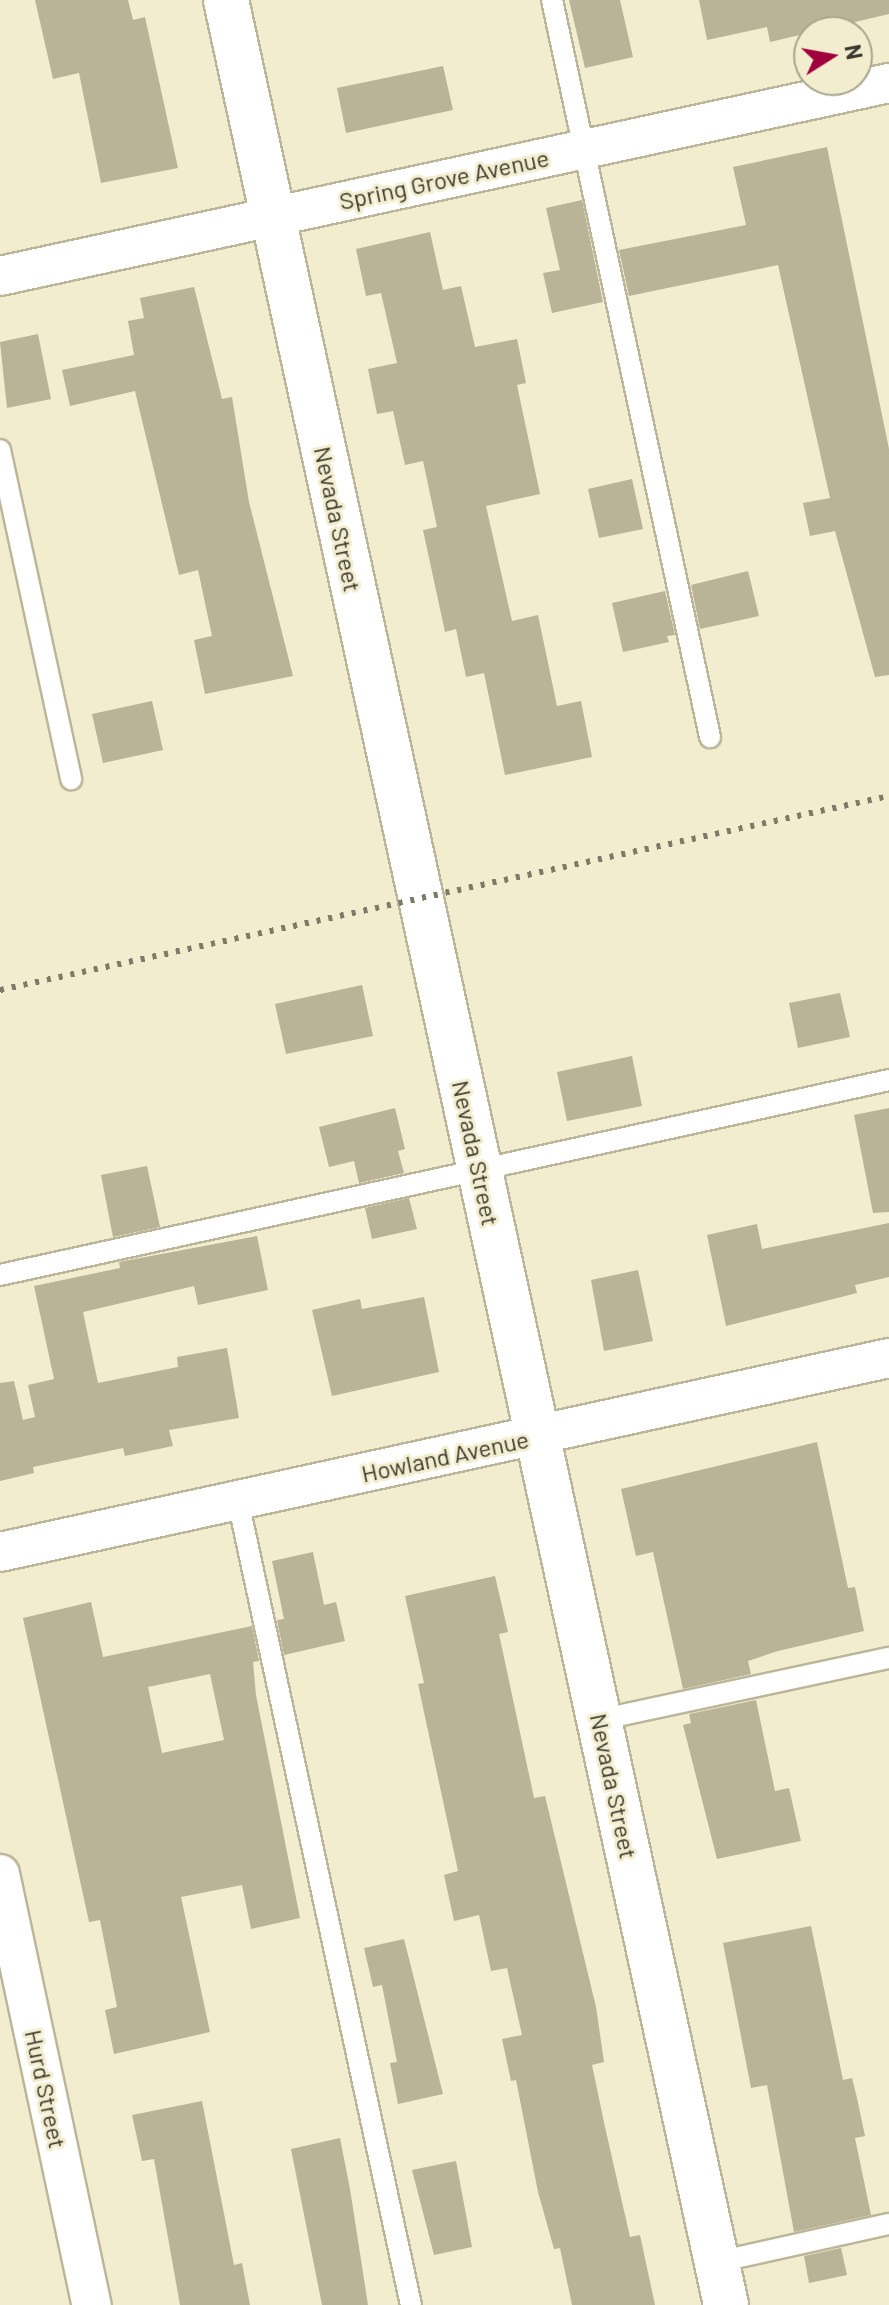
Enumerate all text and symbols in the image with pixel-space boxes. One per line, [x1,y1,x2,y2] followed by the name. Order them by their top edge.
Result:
[793,16,873,96] north arrow
[840,42,869,61] text: N
[337,143,551,215] street label: Spring Grove Avenue
[309,444,367,594] street label: Nevada Street
[447,1078,505,1228] street label: Nevada Street
[359,1424,531,1488] street label: Howland Avenue
[585,1711,643,1861] street label: Nevada Street
[19,2027,73,2151] street label: Hurd Street

